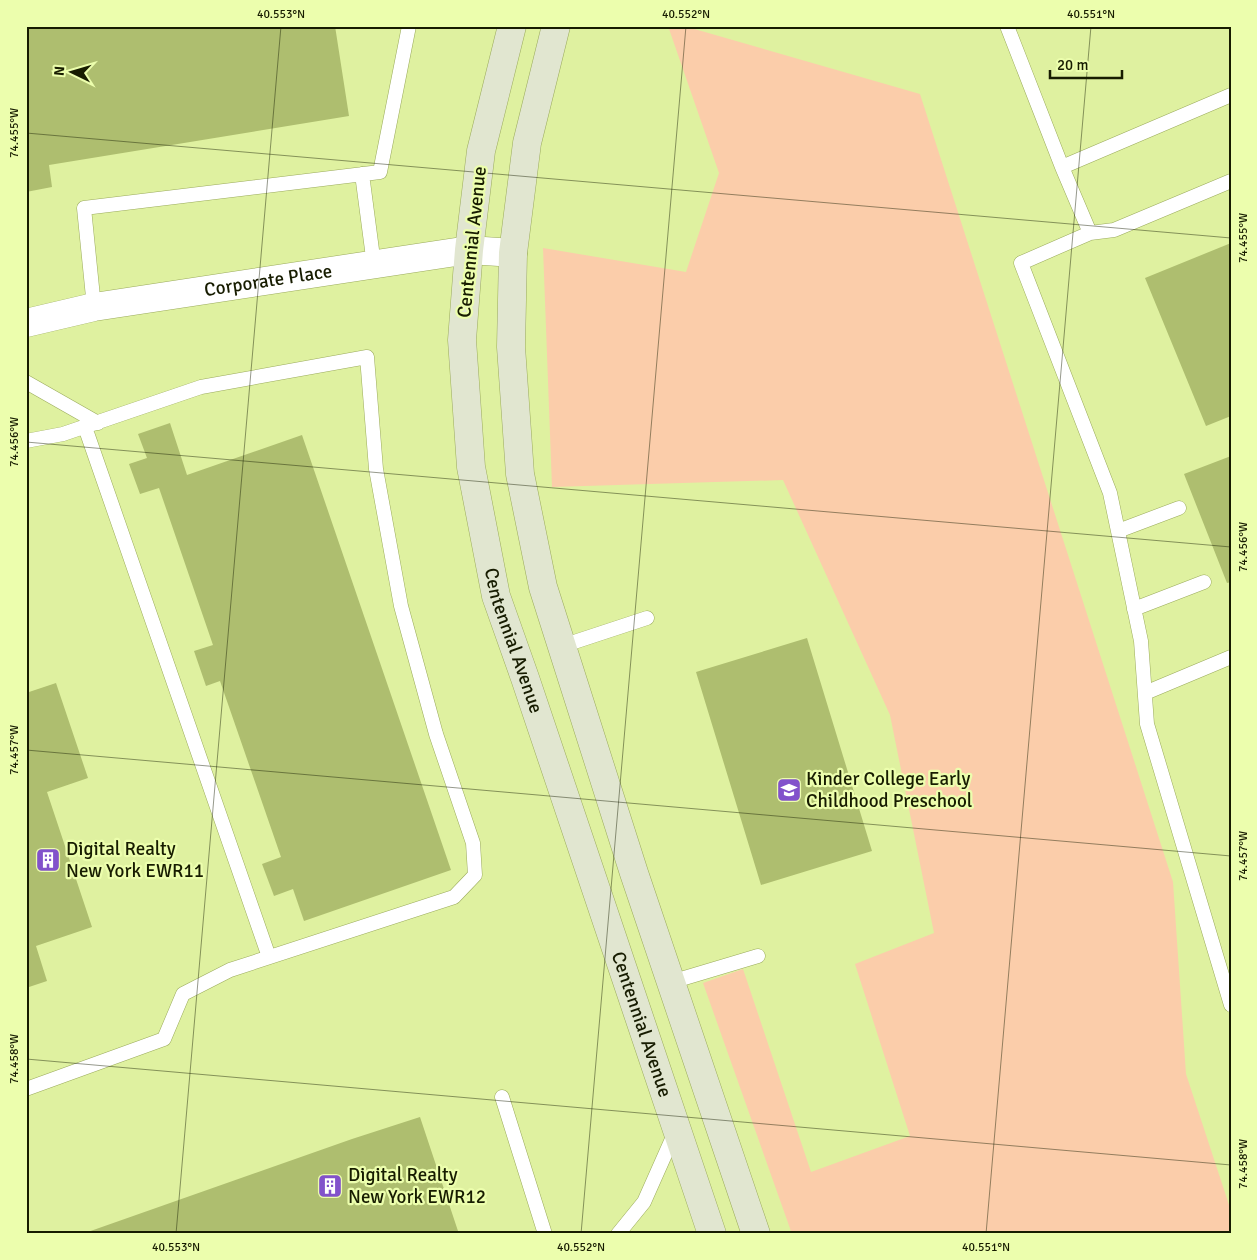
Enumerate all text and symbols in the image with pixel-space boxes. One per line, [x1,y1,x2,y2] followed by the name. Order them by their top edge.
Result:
[257,7,305,22] text: 40.553°N
[662,7,710,22] text: 40.552°N
[1067,7,1115,22] text: 40.551°N
[48,48,98,98] north arrow
[1050,48,1122,80] scale bar
[1057,56,1088,74] text: 20 m
[51,65,68,77] text: N
[7,108,22,158] text: 74.455°W
[452,165,492,319] street label: Centennial Avenue
[1236,213,1251,263] text: 74.455°W
[203,259,334,302] street label: Corporate Place
[7,417,22,467] text: 74.456°W
[1236,522,1251,572] text: 74.456°W
[479,566,548,716] street label: Centennial Avenue
[7,725,22,775] text: 74.457°W
[806,767,972,813] place label: Kinder College Early Childhood Preschool
[776,777,802,803] school or university icon: Kinder College Early Childhood Preschool
[1236,831,1251,881] text: 74.457°W
[66,837,204,883] place label: Digital Realty New York EWR11
[35,847,61,873] building icon: Digital Realty New York EWR11
[606,949,677,1100] street label: Centennial Avenue
[7,1034,22,1084] text: 74.458°W
[1236,1139,1251,1189] text: 74.458°W
[348,1163,486,1209] place label: Digital Realty New York EWR12
[317,1173,343,1199] building icon: Digital Realty New York EWR12
[152,1240,200,1255] text: 40.553°N
[557,1240,605,1255] text: 40.552°N
[962,1240,1010,1255] text: 40.551°N

